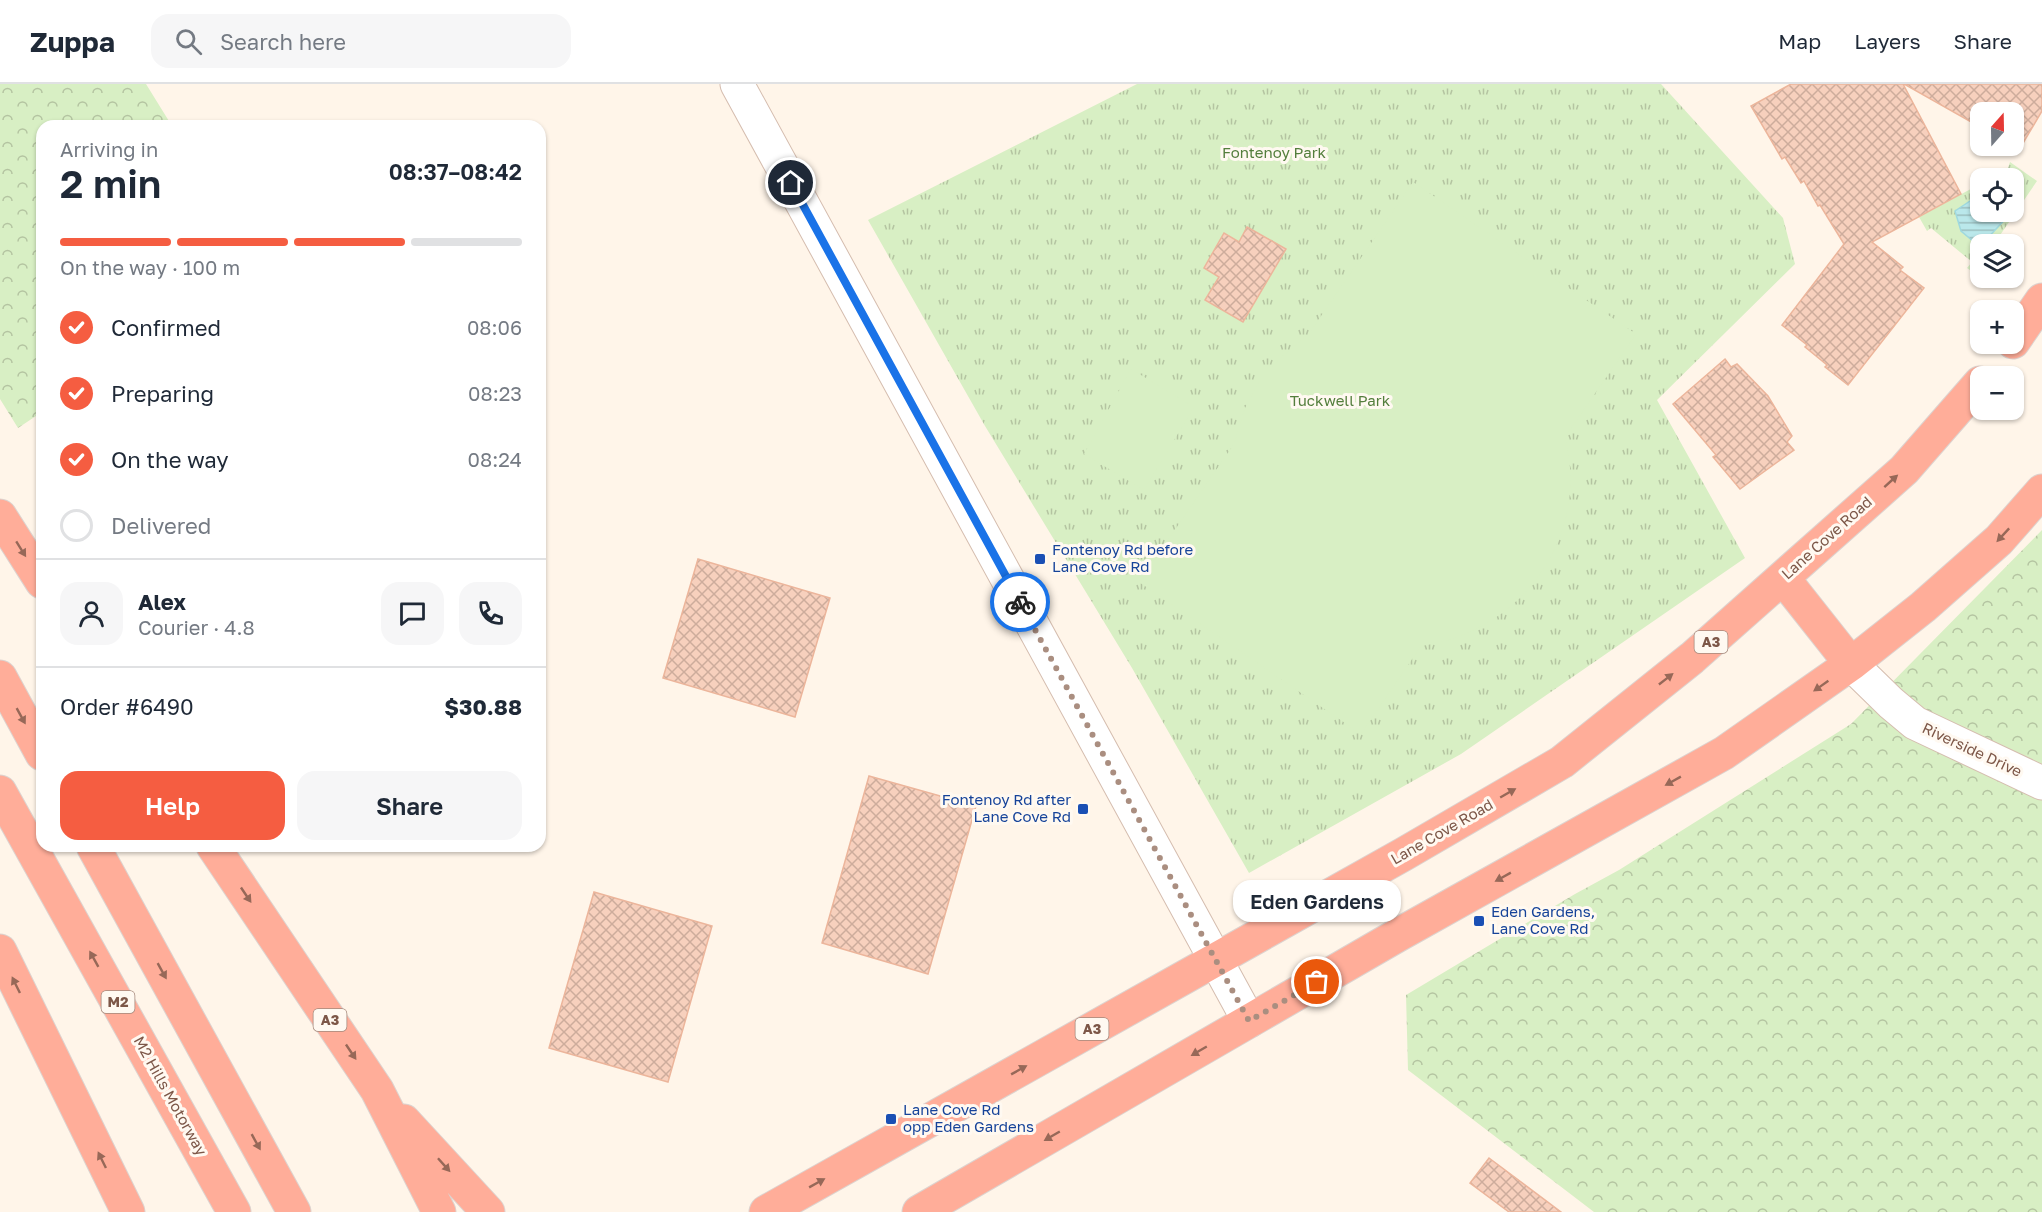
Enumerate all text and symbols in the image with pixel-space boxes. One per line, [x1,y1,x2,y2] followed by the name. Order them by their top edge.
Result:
[151,14,571,68] search box
[30,25,115,58] text: Zuppa
[172,25,205,58] icon: search
[220,28,346,55] text: Search here
[1778,28,1821,54] text: Map
[1854,28,1921,54] text: Layers
[1954,28,2012,54] text: Share
[1970,102,2024,156] north arrow
[1970,102,2024,420] map controls
[60,137,158,161] text: Arriving in
[1222,143,1327,161] park label: Fontenoy Park
[765,157,816,208] pin
[389,158,522,185] text: 08:37–08:42
[60,160,161,207] text: 2 min
[774,166,807,199] icon: home
[1970,168,2024,222] button: locate
[1970,234,2024,288] button: layers
[60,255,240,279] text: On the way · 100 m
[1970,300,2024,354] button: +
[60,311,93,344] icon: check
[111,314,221,341] text: Confirmed
[467,315,522,339] text: 08:06
[1970,366,2024,420] button: −
[60,377,93,410] icon: check
[111,380,214,407] text: Preparing
[468,381,522,405] text: 08:23
[1290,391,1391,409] park label: Tuckwell Park
[60,443,93,476] icon: check
[111,446,229,473] text: On the way
[468,447,522,471] text: 08:24
[1884,474,1899,488] one-way arrow
[1778,492,1875,582] street label: Lane Cove Road
[111,512,211,539] text: Delivered
[1996,528,2010,543] one-way arrow
[1052,540,1193,575] place label: Fontenoy Rd before Lane Cove Rd
[15,541,26,557] one-way arrow
[1033,552,1047,566] marker: Fontenoy Rd before Lane Cove Rd
[990,572,1050,632] courier
[60,582,123,645] button: person
[381,582,444,645] button: chat
[459,582,522,645] button: phone
[1004,586,1037,619] icon: bike
[138,588,186,615] text: Alex
[138,615,255,639] text: Courier · 4.8
[1694,631,1728,653] road number: A3
[1658,673,1674,686] one-way arrow
[1813,680,1829,692] one-way arrow
[60,693,194,720] text: Order #6490
[444,693,522,720] text: $30.88
[16,707,26,724] one-way arrow
[1920,718,2025,780] street label: Riverside Drive
[60,771,285,840] button: Help
[297,771,522,840] button: Share
[1665,776,1681,787] one-way arrow
[1500,788,1517,798] one-way arrow
[942,790,1071,825] place label: Fontenoy Rd after Lane Cove Rd
[1387,795,1496,868] street label: Lane Cove Road
[1076,802,1090,816] marker: Fontenoy Rd after Lane Cove Rd
[1495,871,1511,882] one-way arrow
[1233,880,1401,922] callout: Eden Gardens
[240,886,252,902] one-way arrow
[1250,889,1384,913] text: Eden Gardens
[1491,902,1595,937] place label: Eden Gardens, Lane Cove Rd
[1472,914,1486,928] marker: Eden Gardens, Lane Cove Rd
[88,951,99,967] one-way arrow
[1291,956,1342,1007] pin
[157,963,167,980] one-way arrow
[1300,965,1333,998] icon: bag
[12,976,21,993] one-way arrow
[102,991,134,1013] road number: M2
[314,1009,346,1031] road number: A3
[1076,1018,1108,1040] road number: A3
[131,1033,211,1159] street label: M2 Hills Motorway
[345,1043,357,1059] one-way arrow
[1191,1045,1207,1056] one-way arrow
[1010,1065,1027,1075] one-way arrow
[903,1100,1034,1135] place label: Lane Cove Rd opp Eden Gardens
[884,1112,898,1126] marker: Lane Cove Rd opp Eden Gardens
[1044,1130,1060,1141] one-way arrow
[251,1133,261,1150] one-way arrow
[98,1151,107,1168] one-way arrow
[437,1157,451,1172] one-way arrow
[808,1179,825,1189] one-way arrow

